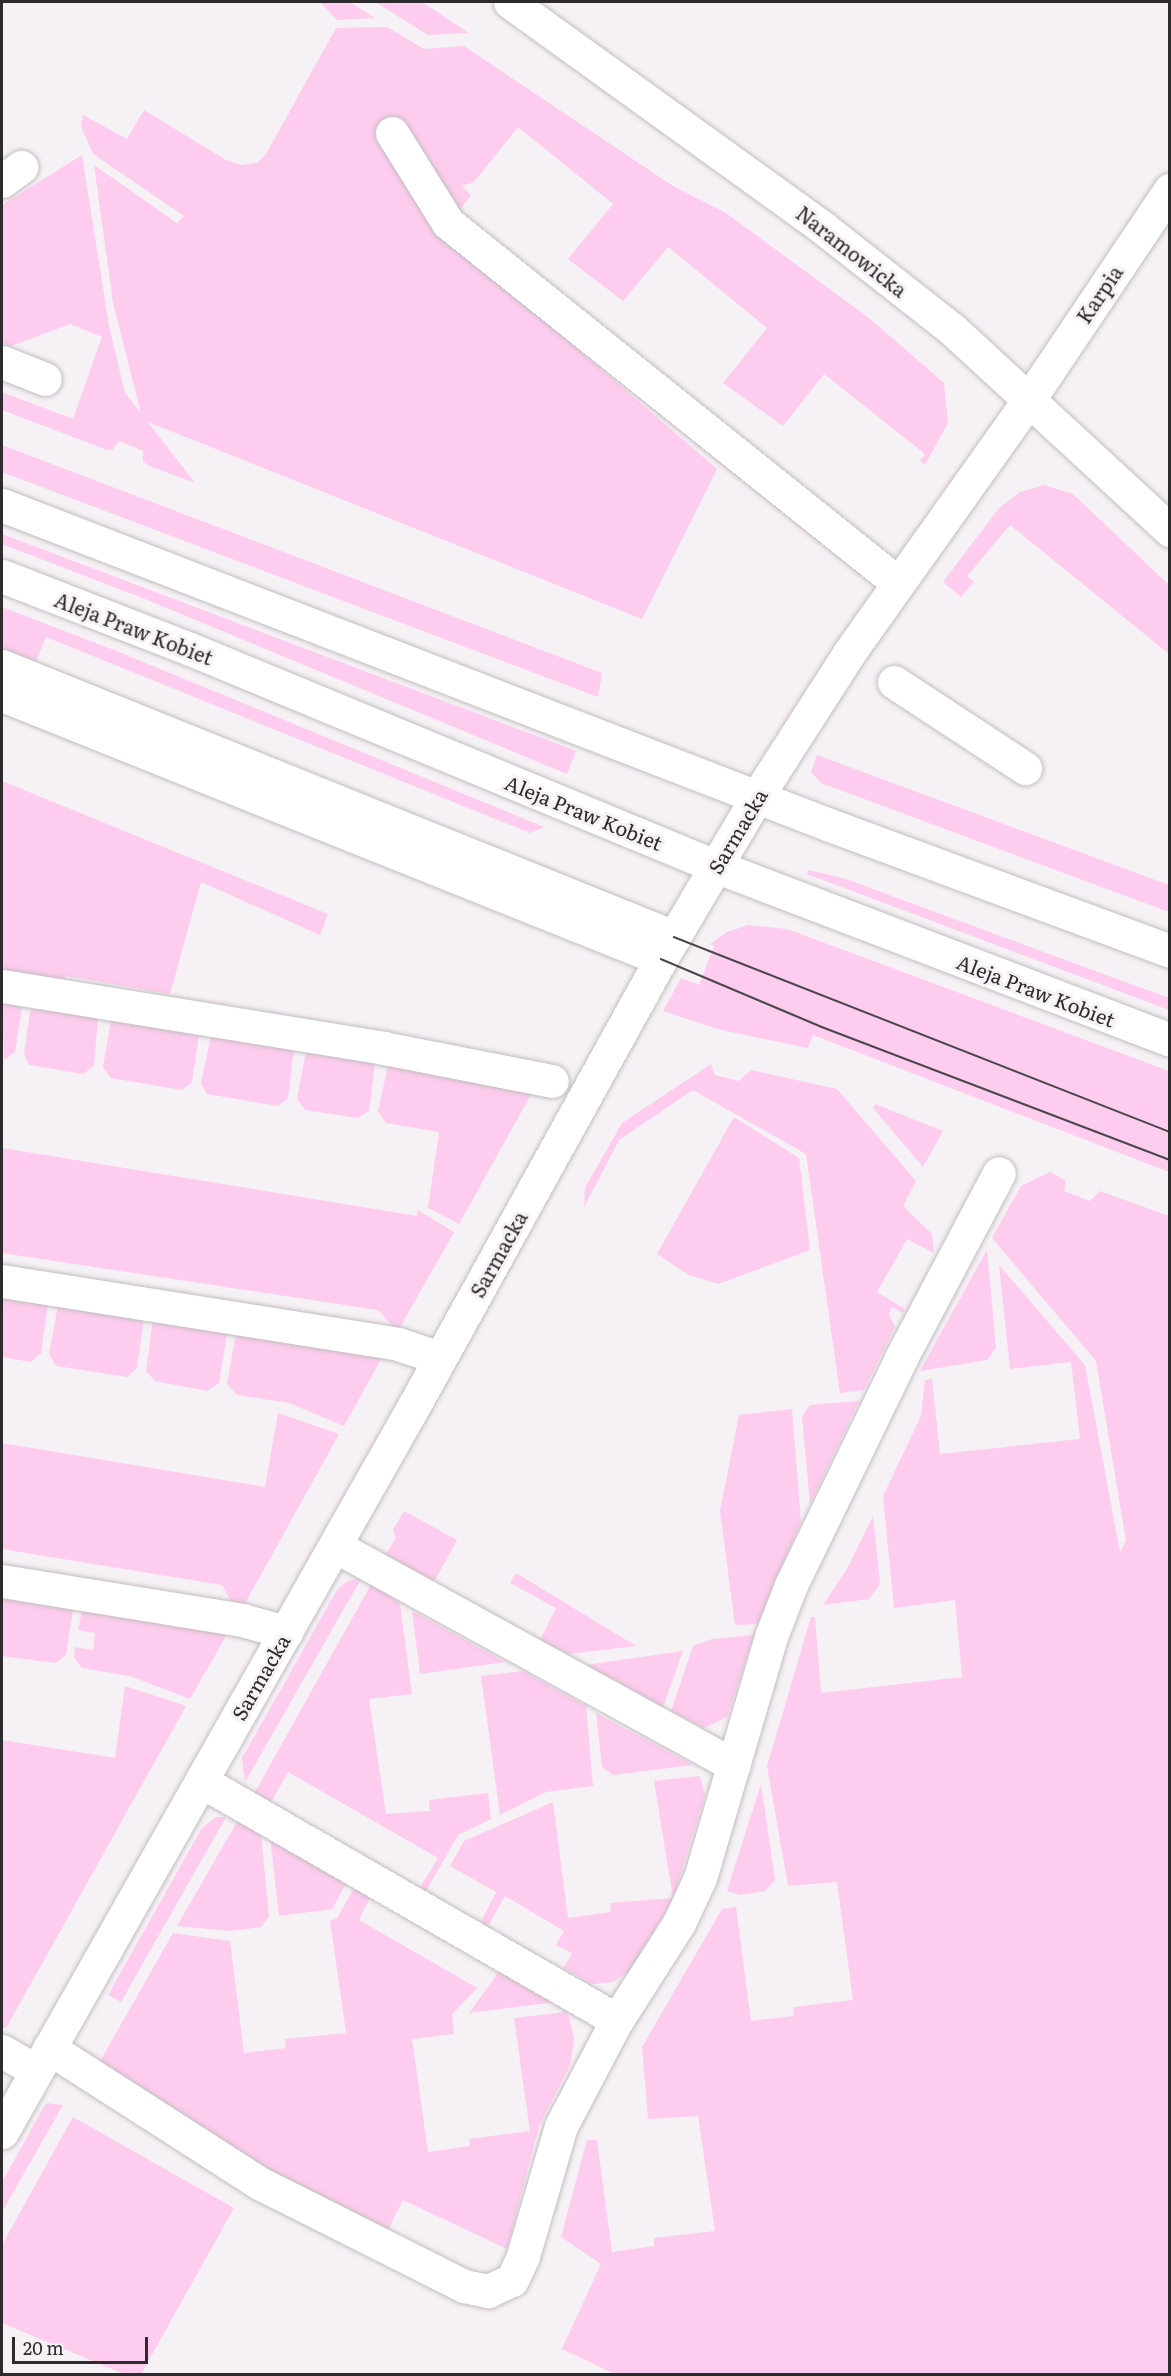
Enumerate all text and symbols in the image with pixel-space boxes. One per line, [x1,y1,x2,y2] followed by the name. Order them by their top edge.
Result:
[792,200,912,302] street label: Naramowicka
[1071,261,1127,327] street label: Karpia
[51,587,217,669] street label: Aleja Praw Kobiet
[502,769,666,855] street label: Aleja Praw Kobiet
[702,784,772,878] street label: Sarmacka
[953,949,1119,1031] street label: Aleja Praw Kobiet
[465,1207,531,1301] street label: Sarmacka
[226,1630,294,1724] street label: Sarmacka
[15,2325,152,2363] scale bar
[23,2334,64,2361] text: 20 m

